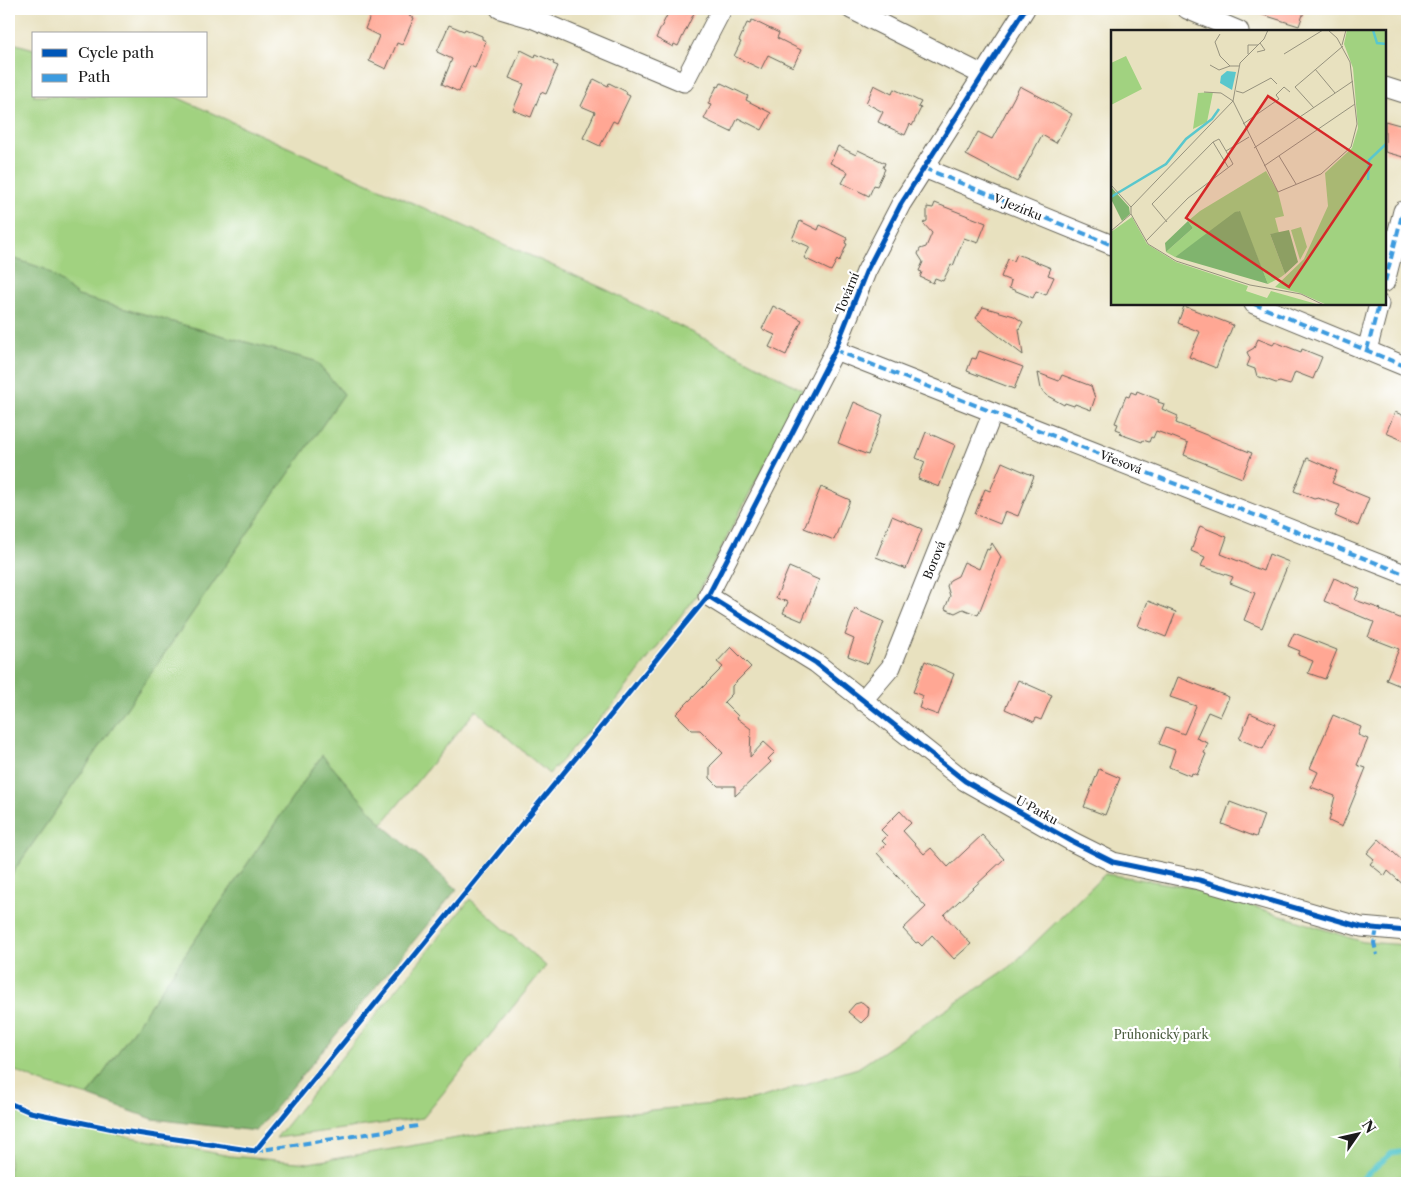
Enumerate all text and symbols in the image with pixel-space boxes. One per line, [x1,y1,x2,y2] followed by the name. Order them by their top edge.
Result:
[1111,30,1386,305] inset map
[32,32,208,98] legend
[78,43,155,62] text: Cycle path
[78,67,111,86] text: Path
[990,190,1045,224] street label: V Jezírku
[832,270,862,316] street label: Tovární
[1097,447,1145,477] street label: Vřesová
[920,538,949,581] street label: Borová
[1013,792,1061,828] street label: U Parku
[1114,1027,1209,1042] park label: Průhonický park
[1334,1110,1384,1160] north arrow
[1358,1117,1380,1137] text: N

